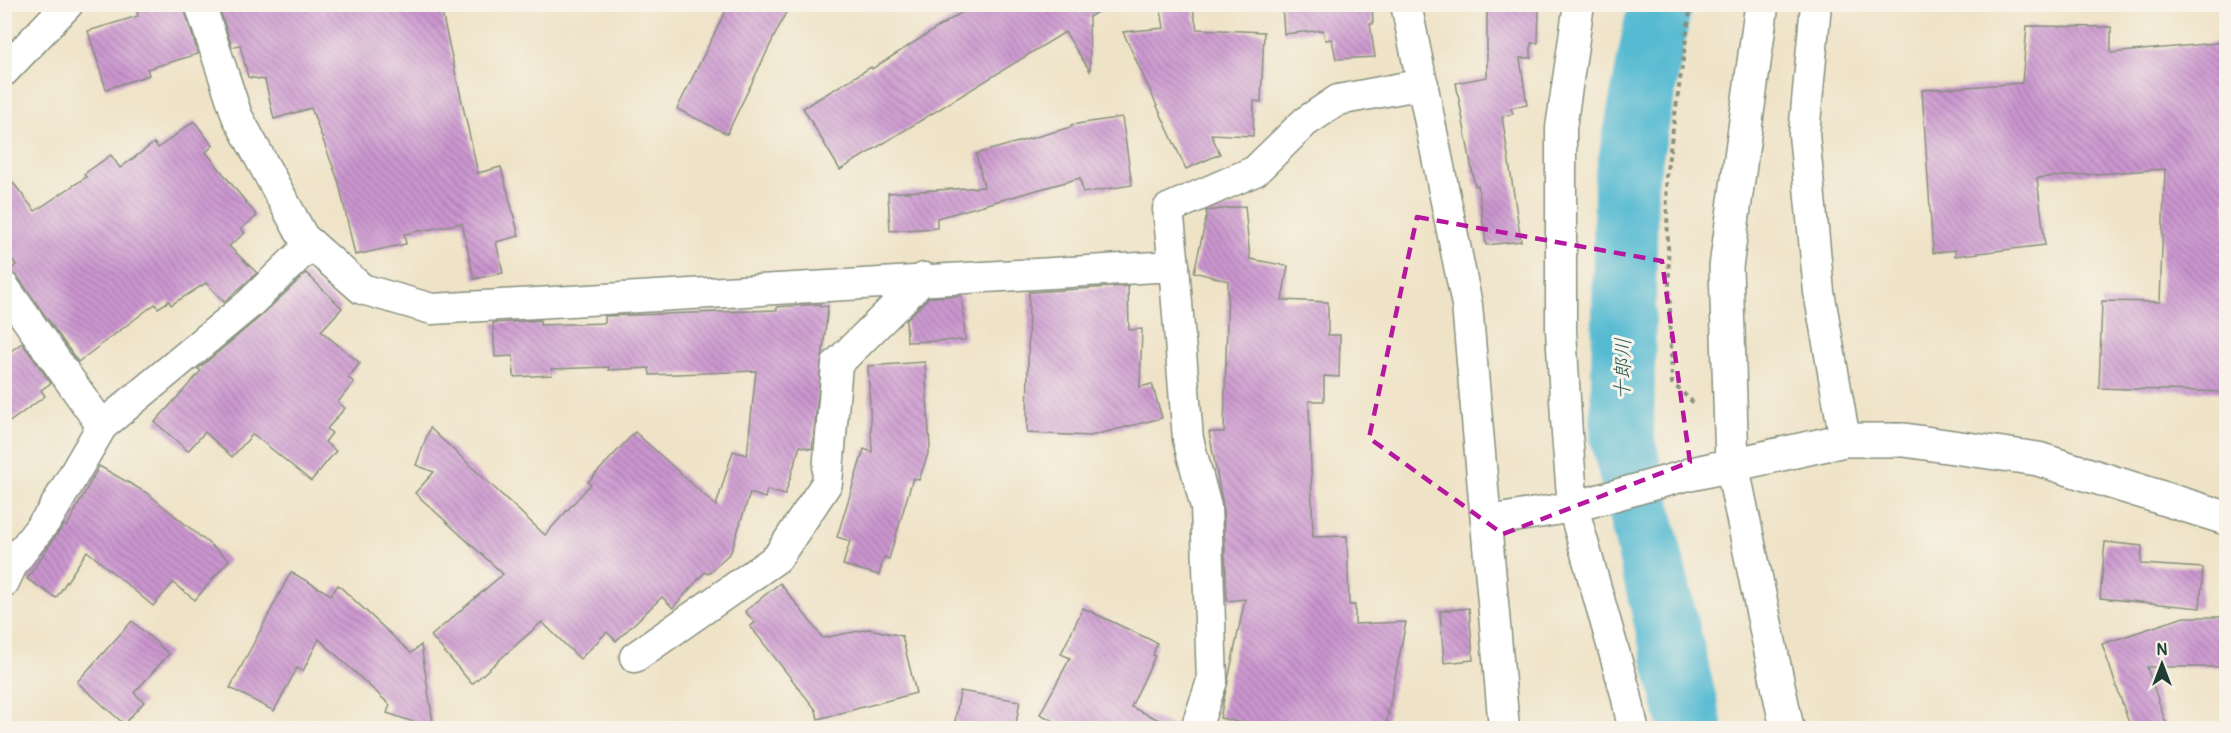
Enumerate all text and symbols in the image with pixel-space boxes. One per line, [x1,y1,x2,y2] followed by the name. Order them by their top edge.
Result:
[1609,337,1637,401] water label: 十郎川
[2132,634,2192,694] north arrow
[2157,640,2168,660] text: N

